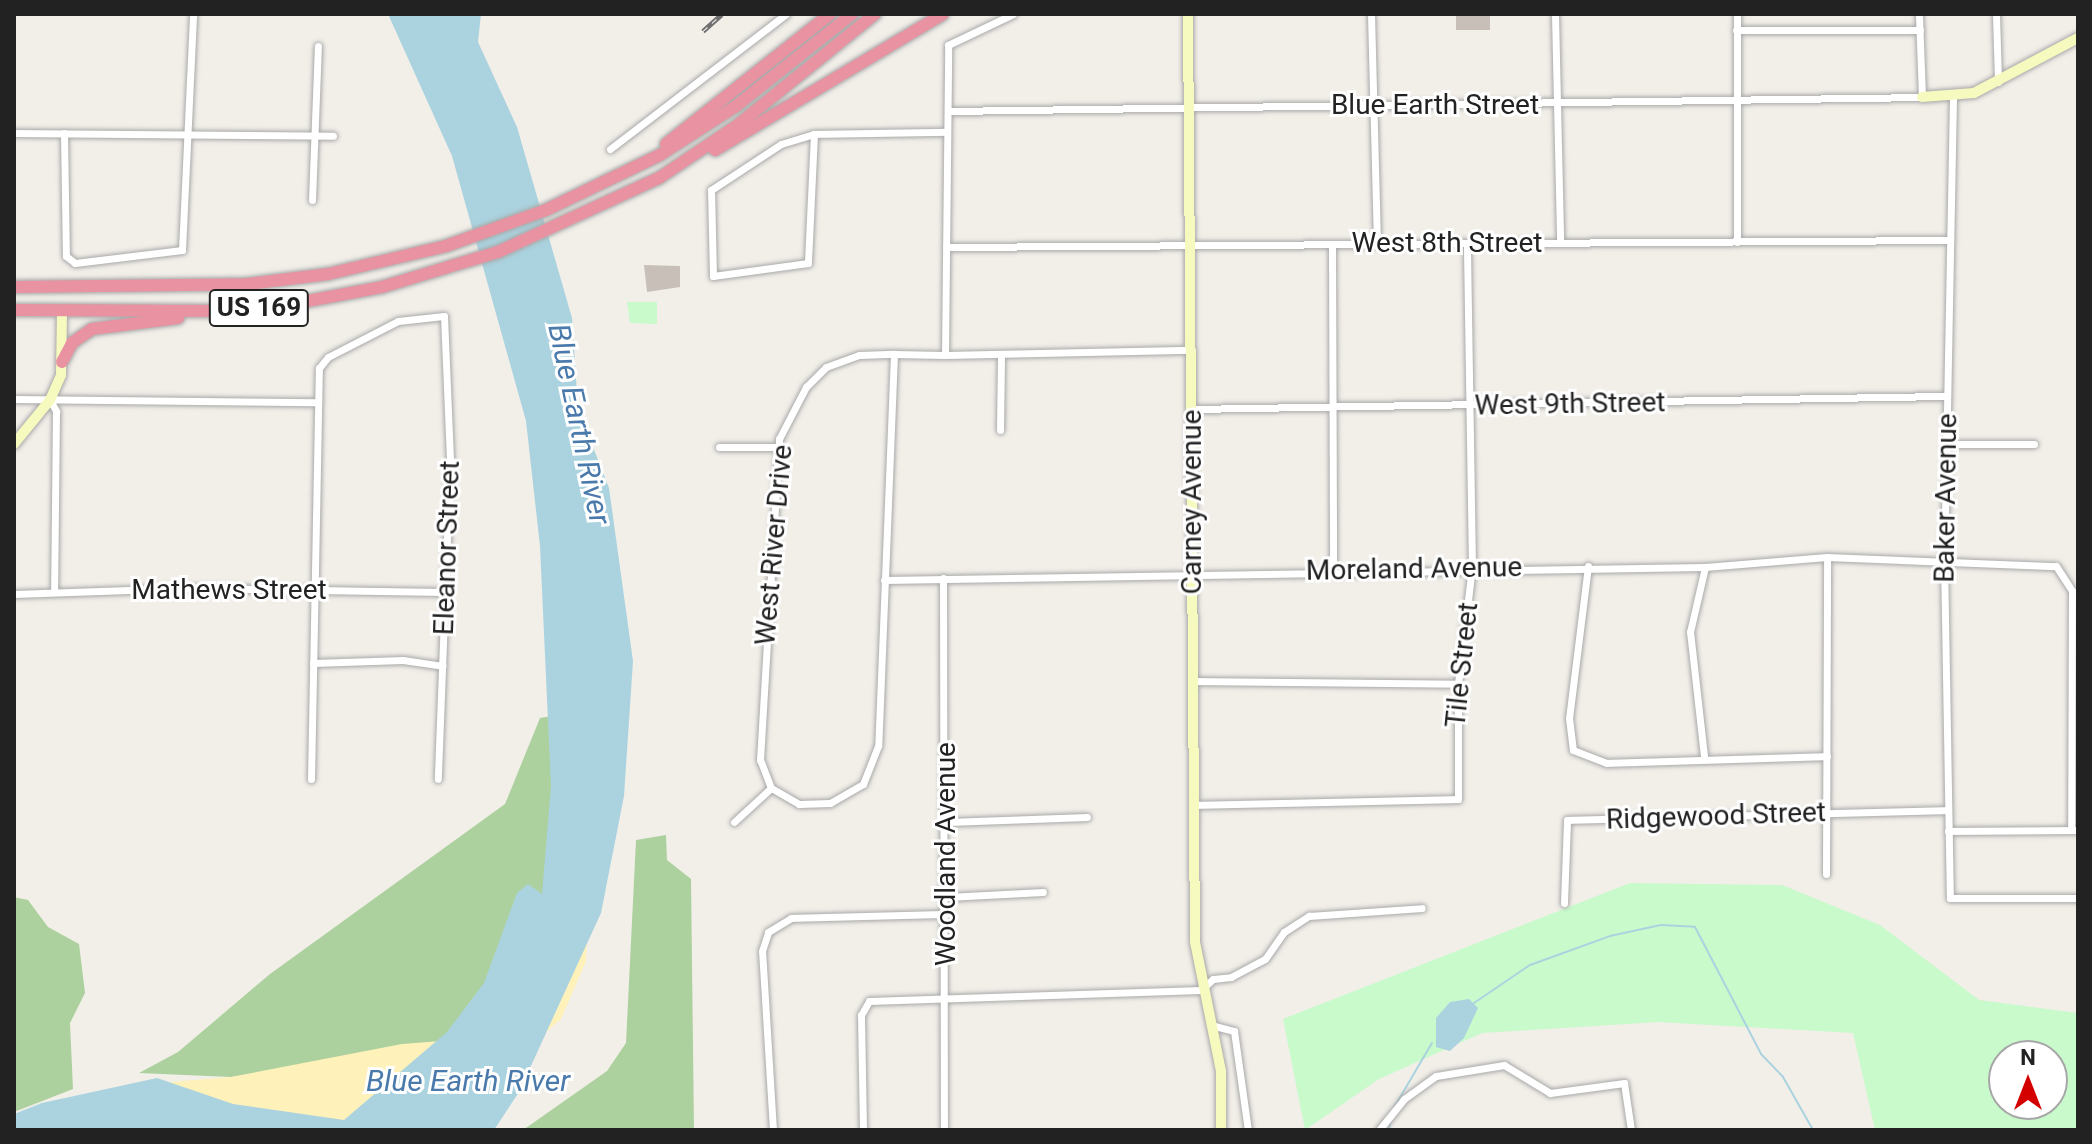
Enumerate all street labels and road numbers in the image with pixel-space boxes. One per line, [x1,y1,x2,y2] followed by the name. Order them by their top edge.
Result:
[1331,88,1539,122] street label: Blue Earth Street
[1352,226,1542,260] street label: West 8th Street
[207,286,311,330] road number: US 169
[1474,386,1666,422] street label: West 9th Street
[1175,410,1209,594] street label: Carney Avenue
[1928,413,1964,583] street label: Baker Avenue
[748,443,800,647] street label: West River Drive
[427,460,467,636] street label: Eleanor Street
[1306,550,1522,588] street label: Moreland Avenue
[131,573,327,607] street label: Mathews Street
[1439,601,1485,729] street label: Tile Street
[929,742,963,966] street label: Woodland Avenue
[1605,795,1827,837] street label: Ridgewood Street

